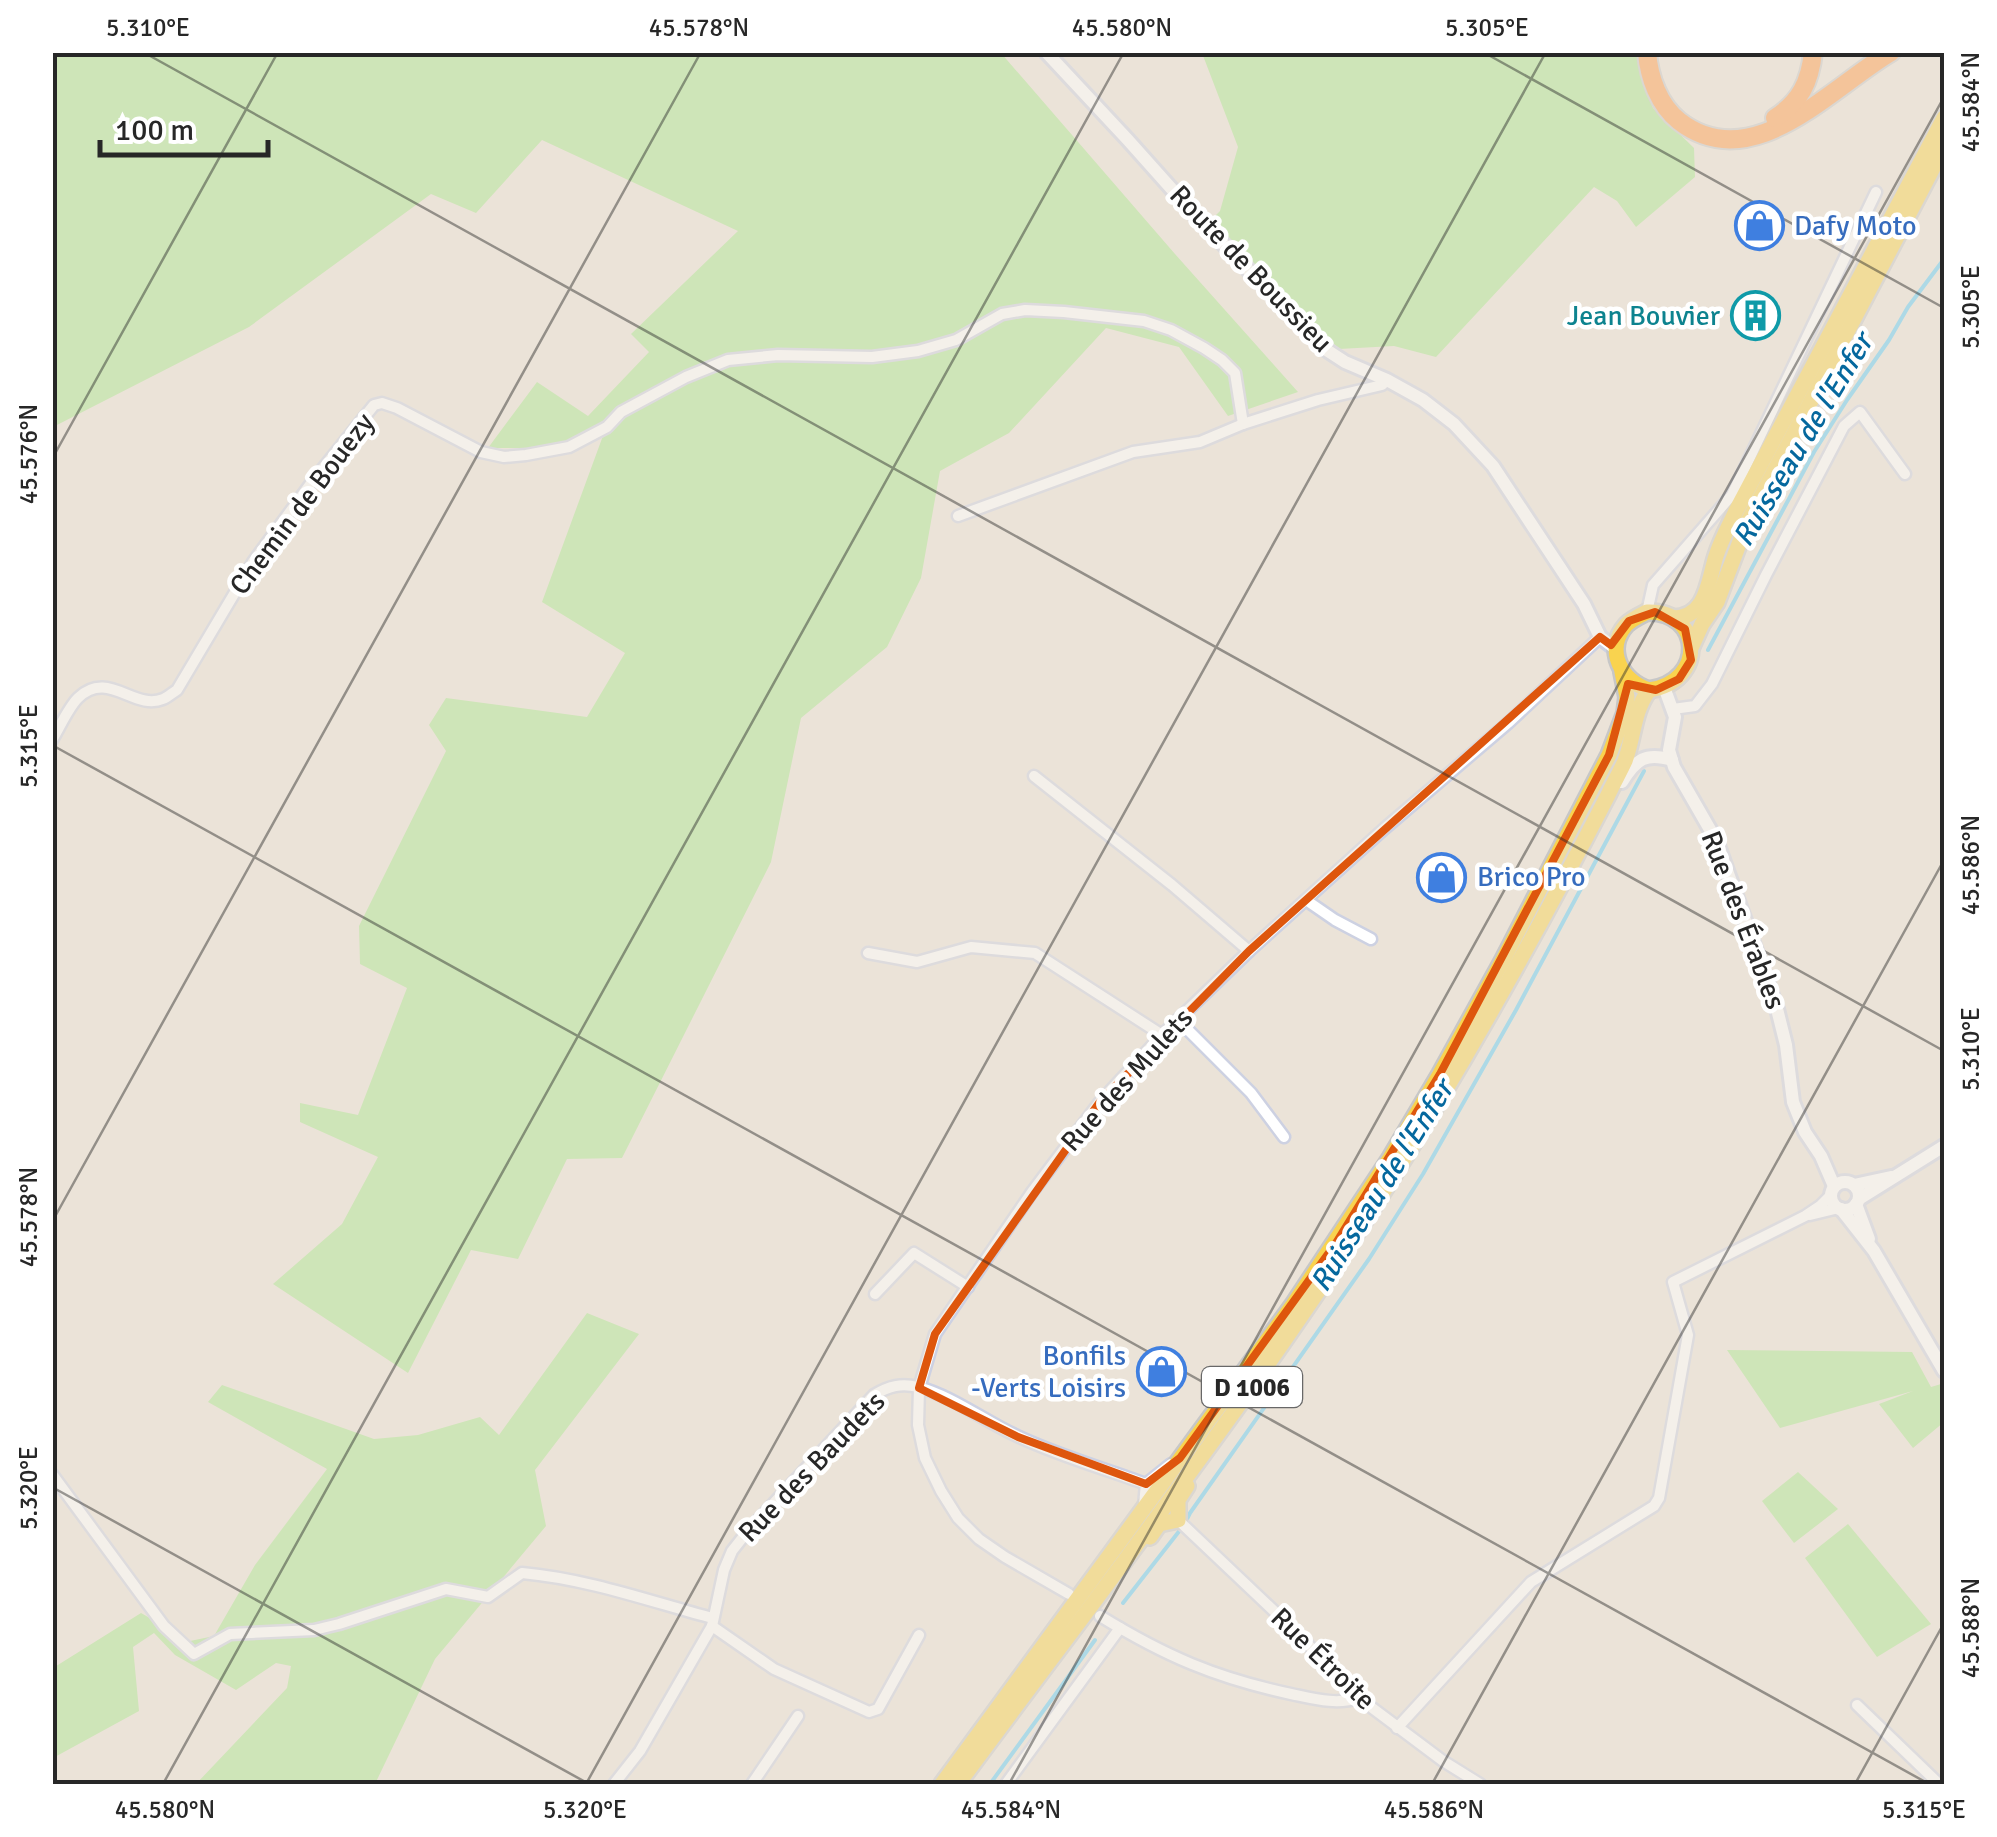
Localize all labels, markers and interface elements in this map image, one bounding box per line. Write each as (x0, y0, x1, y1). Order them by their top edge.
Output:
text: 5.310°E (106, 12, 190, 43)
text: 45.578°N (649, 12, 749, 43)
text: 45.580°N (1072, 12, 1172, 43)
text: 5.305°E (1445, 12, 1529, 43)
text: 45.584°N (1955, 52, 1986, 152)
scale bar (100, 95, 268, 157)
text: 100 m (115, 112, 194, 149)
street label: Route de Boussieu (1163, 178, 1339, 360)
shop icon: Dafy Moto (1733, 200, 1785, 252)
place label: Dafy Moto (1794, 209, 1917, 243)
text: 5.305°E (1955, 265, 1986, 349)
building icon: Jean Bouvier (1729, 290, 1781, 342)
place label: Jean Bouvier (1567, 299, 1721, 333)
water label: Ruisseau de l'Enfer (1725, 323, 1883, 553)
text: 45.576°N (13, 404, 44, 504)
street label: Chemin de Bouezy (223, 406, 381, 602)
text: 5.315°E (13, 704, 44, 788)
text: 45.586°N (1955, 815, 1986, 915)
street label: Rue des Érables (1693, 826, 1793, 1014)
shop icon: Brico Pro (1416, 851, 1468, 903)
place label: Brico Pro (1477, 860, 1585, 894)
street label: Rue des Mulets (1054, 1001, 1200, 1159)
text: 5.310°E (1955, 1007, 1986, 1091)
water label: Ruisseau de l'Enfer (1302, 1070, 1464, 1298)
text: 45.578°N (13, 1167, 44, 1267)
place label: Bonfils -Verts Loisirs (971, 1339, 1126, 1405)
shop icon: Bonfils -Verts Loisirs (1135, 1346, 1187, 1398)
road number: D 1006 (1202, 1367, 1302, 1407)
street label: Rue des Baudets (732, 1385, 892, 1549)
text: 5.320°E (13, 1446, 44, 1530)
text: 45.588°N (1955, 1578, 1986, 1678)
street label: Rue Étroite (1264, 1601, 1382, 1717)
text: 45.580°N (115, 1794, 215, 1825)
text: 5.320°E (543, 1794, 627, 1825)
text: 45.584°N (961, 1794, 1061, 1825)
text: 45.586°N (1384, 1794, 1484, 1825)
text: 5.315°E (1882, 1794, 1966, 1825)

